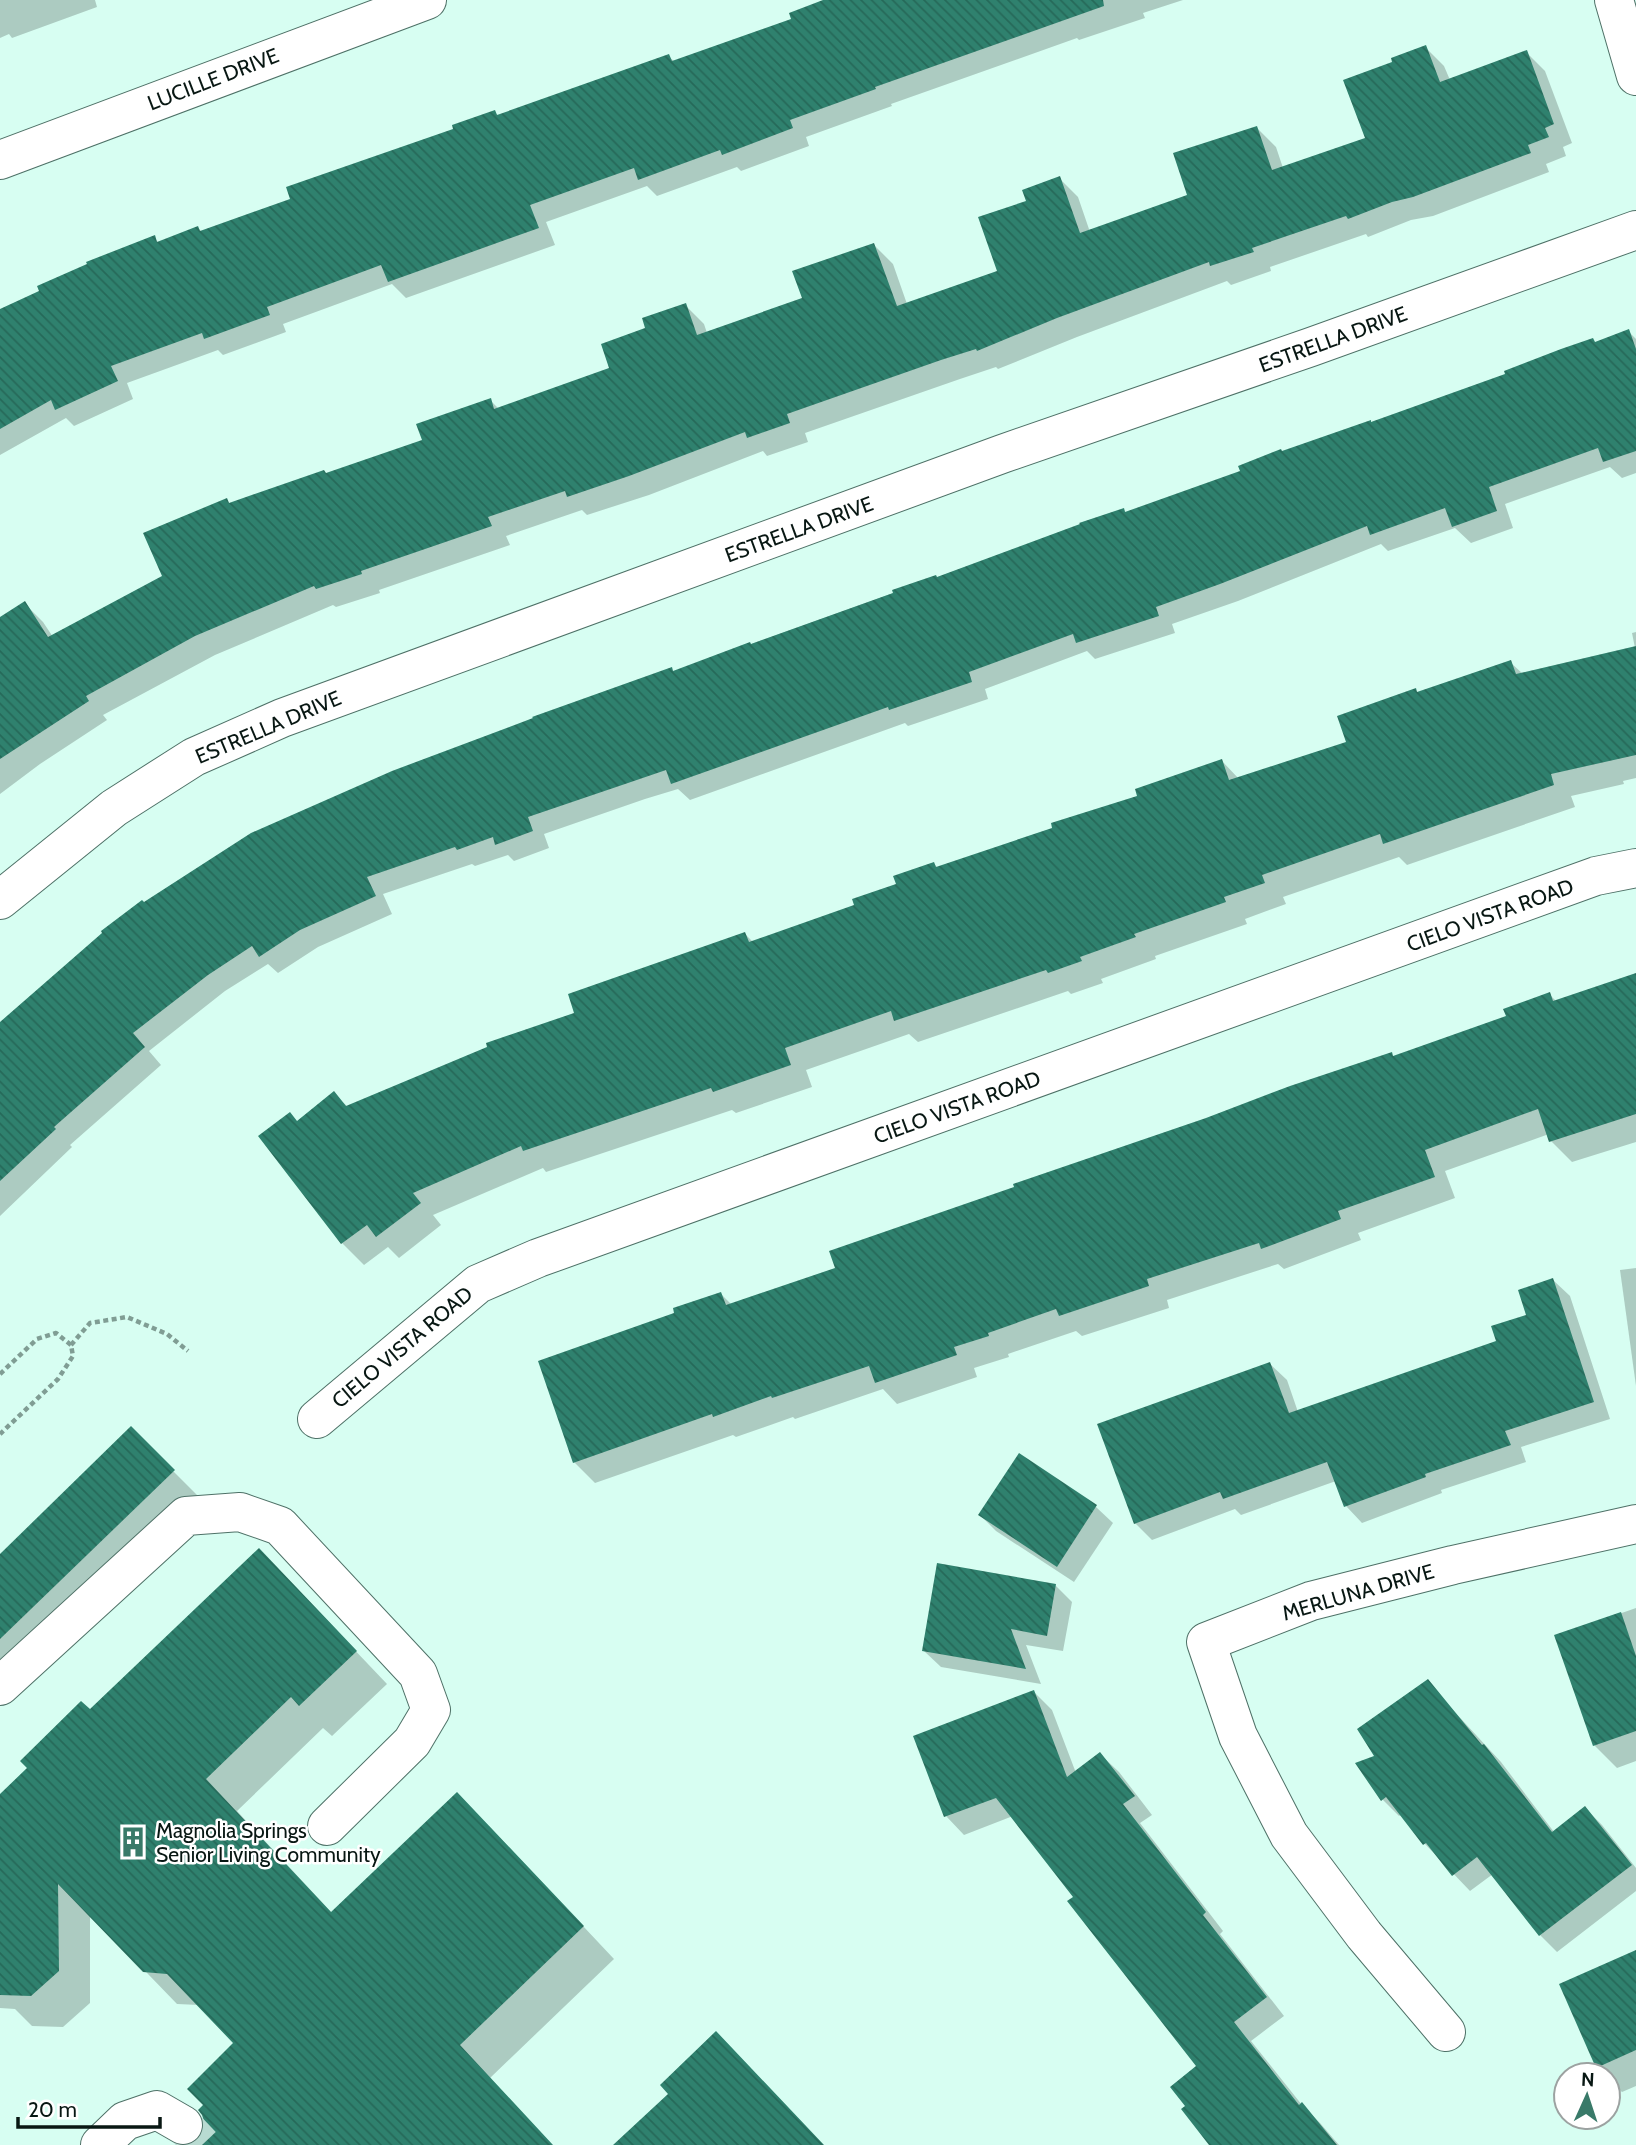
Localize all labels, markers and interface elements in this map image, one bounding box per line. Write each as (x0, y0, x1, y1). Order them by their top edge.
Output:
street label: LUCILLE DRIVE (144, 42, 282, 116)
street label: ESTRELLA DRIVE (1256, 301, 1410, 377)
street label: ESTRELLA DRIVE (722, 491, 876, 567)
street label: ESTRELLA DRIVE (191, 685, 345, 769)
street label: CIELO VISTA ROAD (1403, 873, 1577, 957)
street label: CIELO VISTA ROAD (870, 1065, 1044, 1149)
street label: CIELO VISTA ROAD (327, 1281, 477, 1413)
street label: MERLUNA DRIVE (1279, 1558, 1437, 1626)
place label: Magnolia Springs Senior Living Community (156, 1818, 381, 1867)
building icon: Magnolia Springs Senior Living Community (116, 1825, 150, 1859)
north arrow (1552, 2061, 1622, 2131)
text: N (1581, 2068, 1595, 2091)
scale bar (18, 2086, 159, 2130)
text: 20 m (28, 2097, 77, 2122)

